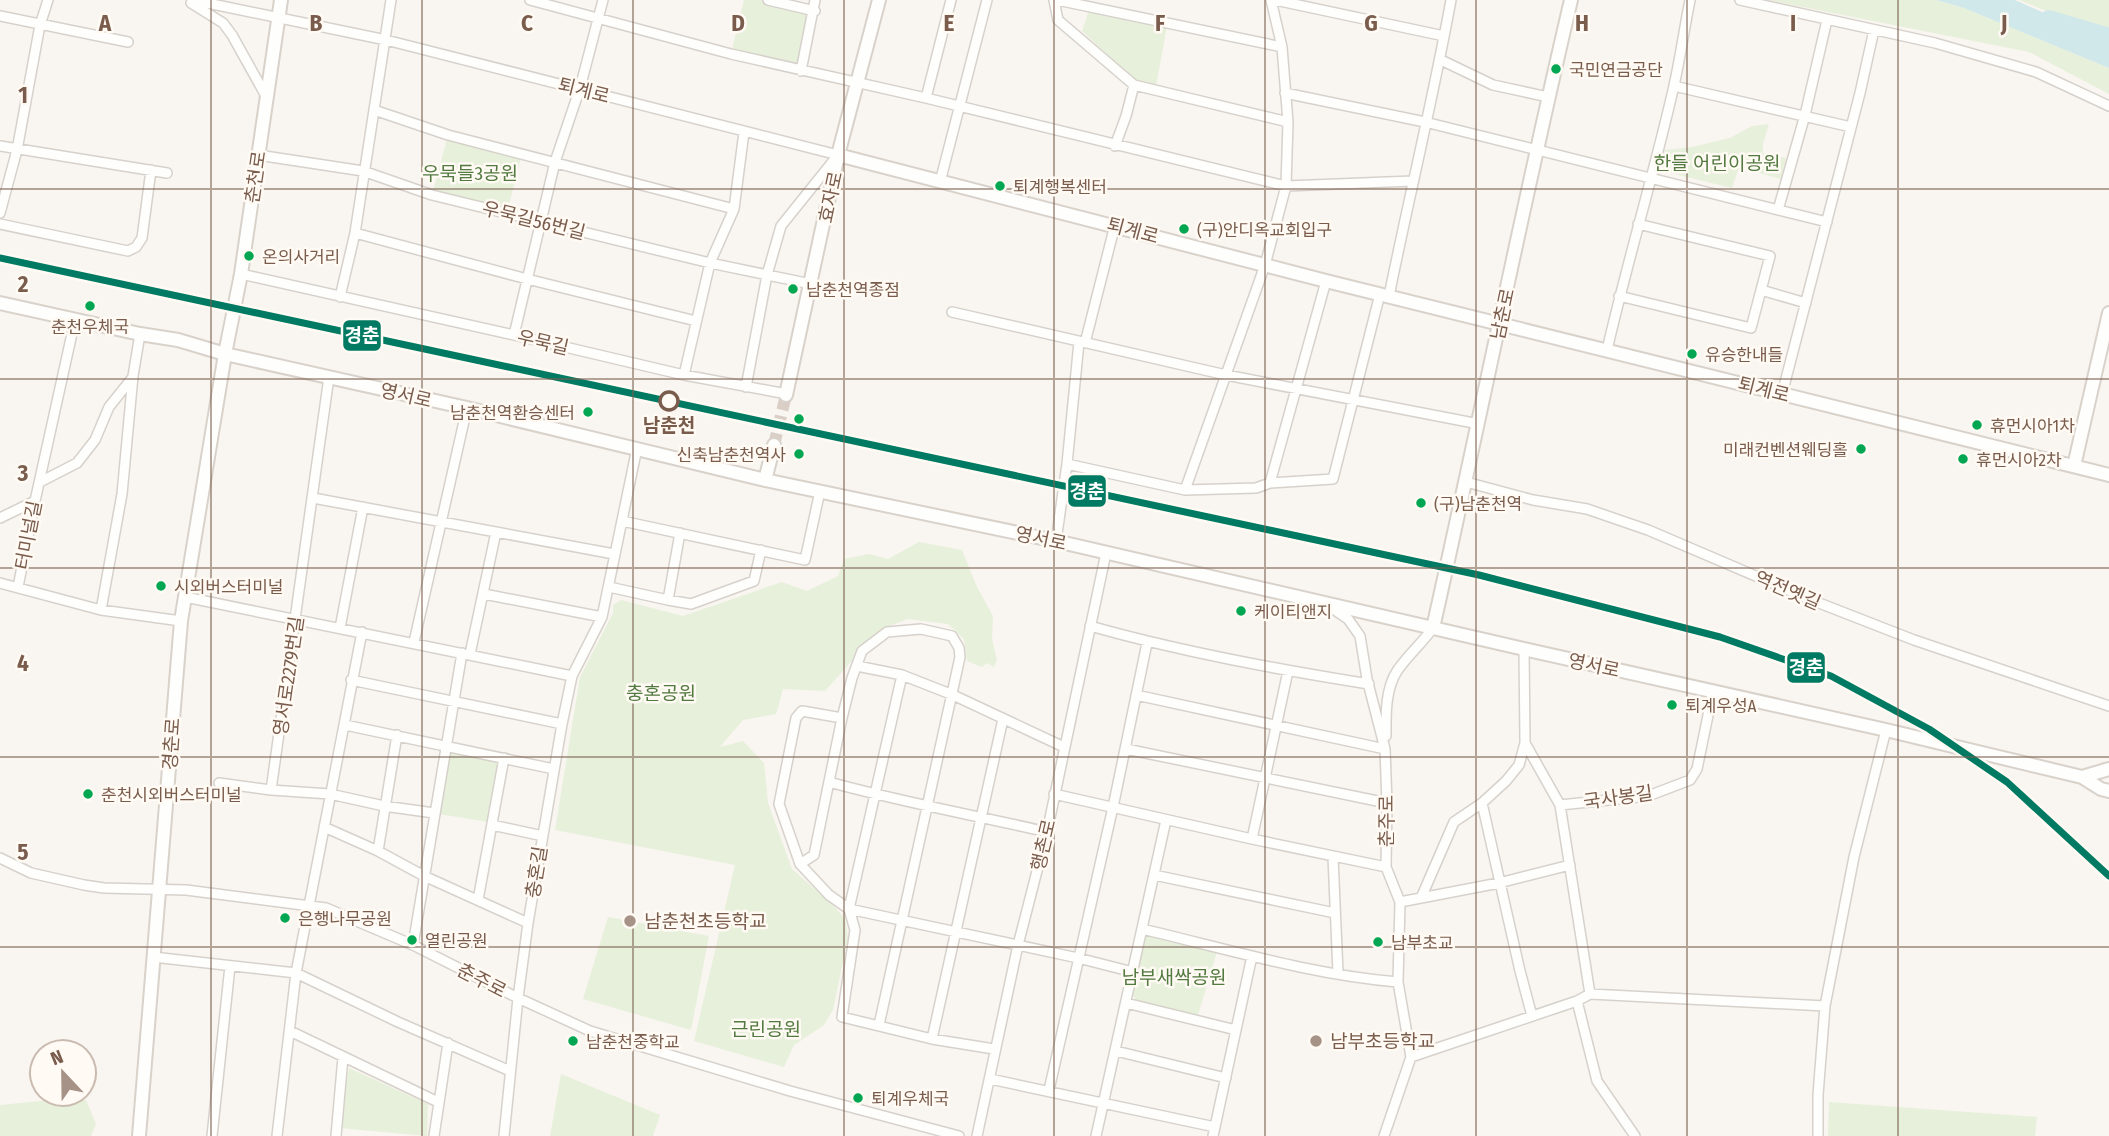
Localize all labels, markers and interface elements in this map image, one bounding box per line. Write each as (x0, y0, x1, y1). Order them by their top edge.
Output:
text: A (98, 9, 112, 37)
text: B (310, 9, 323, 37)
text: C (521, 9, 533, 37)
text: D (731, 9, 745, 37)
text: E (944, 9, 955, 37)
text: F (1155, 9, 1165, 37)
text: G (1364, 9, 1378, 37)
text: H (1575, 9, 1589, 37)
text: I (1790, 9, 1796, 37)
text: J (2000, 9, 2007, 37)
place label: 국민연금공단 (1569, 60, 1663, 81)
marker: 국민연금공단 (1549, 62, 1563, 76)
street label: 퇴계로 (556, 73, 612, 108)
text: 1 (18, 81, 28, 109)
street label: 춘천로 (240, 149, 271, 205)
park label: 한들 어린이공원 (1654, 152, 1780, 175)
park label: 우묵들3공원 (422, 162, 518, 185)
street label: 효자로 (814, 169, 847, 225)
place label: 퇴계행복센터 (1013, 177, 1107, 198)
marker: 퇴계행복센터 (993, 179, 1007, 193)
street label: 우묵길56번길 (480, 197, 588, 244)
street label: 퇴계로 (1105, 213, 1161, 248)
place label: (구)안디옥교회입구 (1197, 220, 1332, 241)
marker: (구)안디옥교회입구 (1177, 222, 1191, 236)
place label: 온의사거리 (262, 247, 340, 268)
marker: 온의사거리 (242, 249, 256, 263)
text: 2 (17, 270, 29, 298)
place label: 남춘천역종점 (806, 280, 900, 301)
marker: 남춘천역종점 (786, 282, 800, 296)
street label: 남춘로 (1486, 286, 1519, 342)
marker: 춘천우체국 (83, 299, 97, 313)
place label: 춘천우체국 (51, 317, 129, 338)
line badge: 경춘 (342, 319, 382, 352)
text: 경춘 (345, 324, 379, 347)
street label: 우묵길 (515, 325, 571, 360)
place label: 유승한내들 (1705, 345, 1783, 366)
marker: 유승한내들 (1685, 347, 1699, 361)
street label: 퇴계로 (1736, 372, 1792, 407)
street label: 영서로 (378, 378, 434, 413)
marker: 남춘천 (659, 391, 679, 411)
place label: 남춘천역환승센터 (450, 403, 575, 424)
marker: 남춘천역환승센터 (581, 405, 595, 419)
unlabelled marker (792, 412, 806, 426)
place label: 남춘천 (643, 414, 695, 437)
place label: 휴먼시아1차 (1990, 416, 2075, 437)
marker: 휴먼시아1차 (1970, 418, 1984, 432)
place label: 미래컨벤션웨딩홀 (1723, 440, 1848, 461)
marker: 미래컨벤션웨딩홀 (1854, 442, 1868, 456)
place label: 신축남춘천역사 (677, 445, 786, 466)
marker: 신축남춘천역사 (792, 447, 806, 461)
place label: 휴먼시아2차 (1976, 450, 2062, 471)
marker: 휴먼시아2차 (1956, 452, 1970, 466)
text: 3 (17, 459, 29, 487)
line badge: 경춘 (1067, 474, 1107, 508)
text: 경춘 (1070, 480, 1104, 503)
place label: (구)남춘천역 (1434, 494, 1522, 515)
marker: (구)남춘천역 (1414, 496, 1428, 510)
street label: 터미널길 (11, 499, 46, 572)
street label: 영서로 (1013, 522, 1069, 555)
street label: 역전옛길 (1751, 566, 1824, 615)
place label: 시외버스터미널 (174, 577, 283, 598)
marker: 시외버스터미널 (154, 579, 168, 593)
place label: 케이티앤지 (1254, 602, 1332, 623)
marker: 케이티앤지 (1234, 604, 1248, 618)
street label: 영서로2279번길 (269, 615, 308, 737)
text: 4 (17, 649, 29, 677)
street label: 영서로 (1566, 649, 1622, 682)
line badge: 경춘 (1786, 651, 1826, 684)
text: 경춘 (1789, 656, 1823, 679)
park label: 충혼공원 (626, 682, 696, 705)
place label: 퇴계우성A (1685, 696, 1757, 717)
marker: 퇴계우성A (1665, 698, 1679, 712)
street label: 경춘로 (158, 717, 185, 771)
street label: 국사봉길 (1582, 781, 1654, 814)
place label: 춘천시외버스터미널 (101, 785, 242, 806)
marker: 춘천시외버스터미널 (81, 787, 95, 801)
street label: 춘주로 (1375, 795, 1398, 847)
street label: 행촌로 (1026, 817, 1061, 873)
text: 5 (17, 838, 29, 866)
street label: 충혼길 (521, 844, 552, 900)
place label: 은행나무공원 (298, 909, 392, 930)
place label: 남춘천초등학교 (644, 910, 766, 933)
marker: 은행나무공원 (278, 911, 292, 925)
marker: 남춘천초등학교 (622, 913, 638, 929)
place label: 열린공원 (425, 931, 488, 952)
marker: 열린공원 (405, 933, 419, 947)
place label: 남부초교 (1391, 933, 1454, 954)
marker: 남부초교 (1371, 935, 1385, 949)
street label: 춘주로 (453, 958, 510, 1003)
park label: 남부새싹공원 (1122, 966, 1226, 989)
park label: 근린공원 (731, 1018, 801, 1041)
place label: 남부초등학교 (1330, 1030, 1435, 1053)
place label: 남춘천중학교 (586, 1032, 680, 1053)
marker: 남부초등학교 (1308, 1033, 1324, 1049)
marker: 남춘천중학교 (566, 1034, 580, 1048)
north arrow (28, 1038, 98, 1108)
text: N (47, 1045, 66, 1070)
place label: 퇴계우체국 (871, 1089, 949, 1110)
marker: 퇴계우체국 (851, 1091, 865, 1105)

